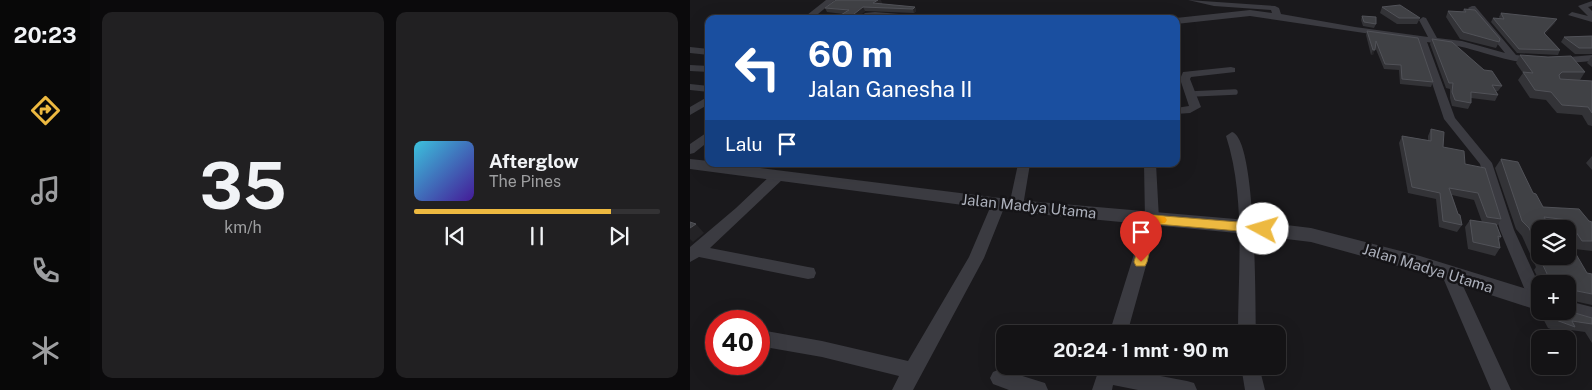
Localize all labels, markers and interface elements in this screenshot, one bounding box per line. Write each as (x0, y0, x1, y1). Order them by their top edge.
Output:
text: 20:23 (13, 22, 77, 48)
text: 60 m (808, 34, 893, 75)
icon: left (725, 35, 790, 100)
text: Jalan Ganesha II (808, 76, 973, 102)
icon: directions (28, 93, 63, 128)
icon: arrive (773, 130, 801, 158)
text: Lalu (725, 133, 763, 155)
text: 35 (199, 147, 287, 224)
text: Afterglow (489, 150, 579, 172)
text: The Pines (489, 172, 561, 191)
icon: music (28, 173, 63, 208)
street label: Jalan Madya Utama (961, 190, 1097, 222)
position arrow (1236, 202, 1288, 254)
pin (1120, 211, 1162, 262)
text: km/h (224, 218, 262, 237)
icon: arrive (1127, 218, 1155, 246)
map controls (1531, 220, 1576, 375)
button: layers (1531, 220, 1576, 265)
icon: previous (441, 222, 469, 250)
icon: pause (523, 222, 551, 250)
icon: next (605, 222, 633, 250)
street label: Jalan Madya Utama (1361, 240, 1495, 296)
icon: phone (28, 253, 63, 288)
button: + (1531, 275, 1576, 320)
speed limit sign: 40 (705, 310, 770, 375)
button: − (1531, 330, 1576, 375)
icon: climate (28, 333, 63, 368)
text: 20:24 · 1 mnt · 90 m (1053, 339, 1229, 361)

